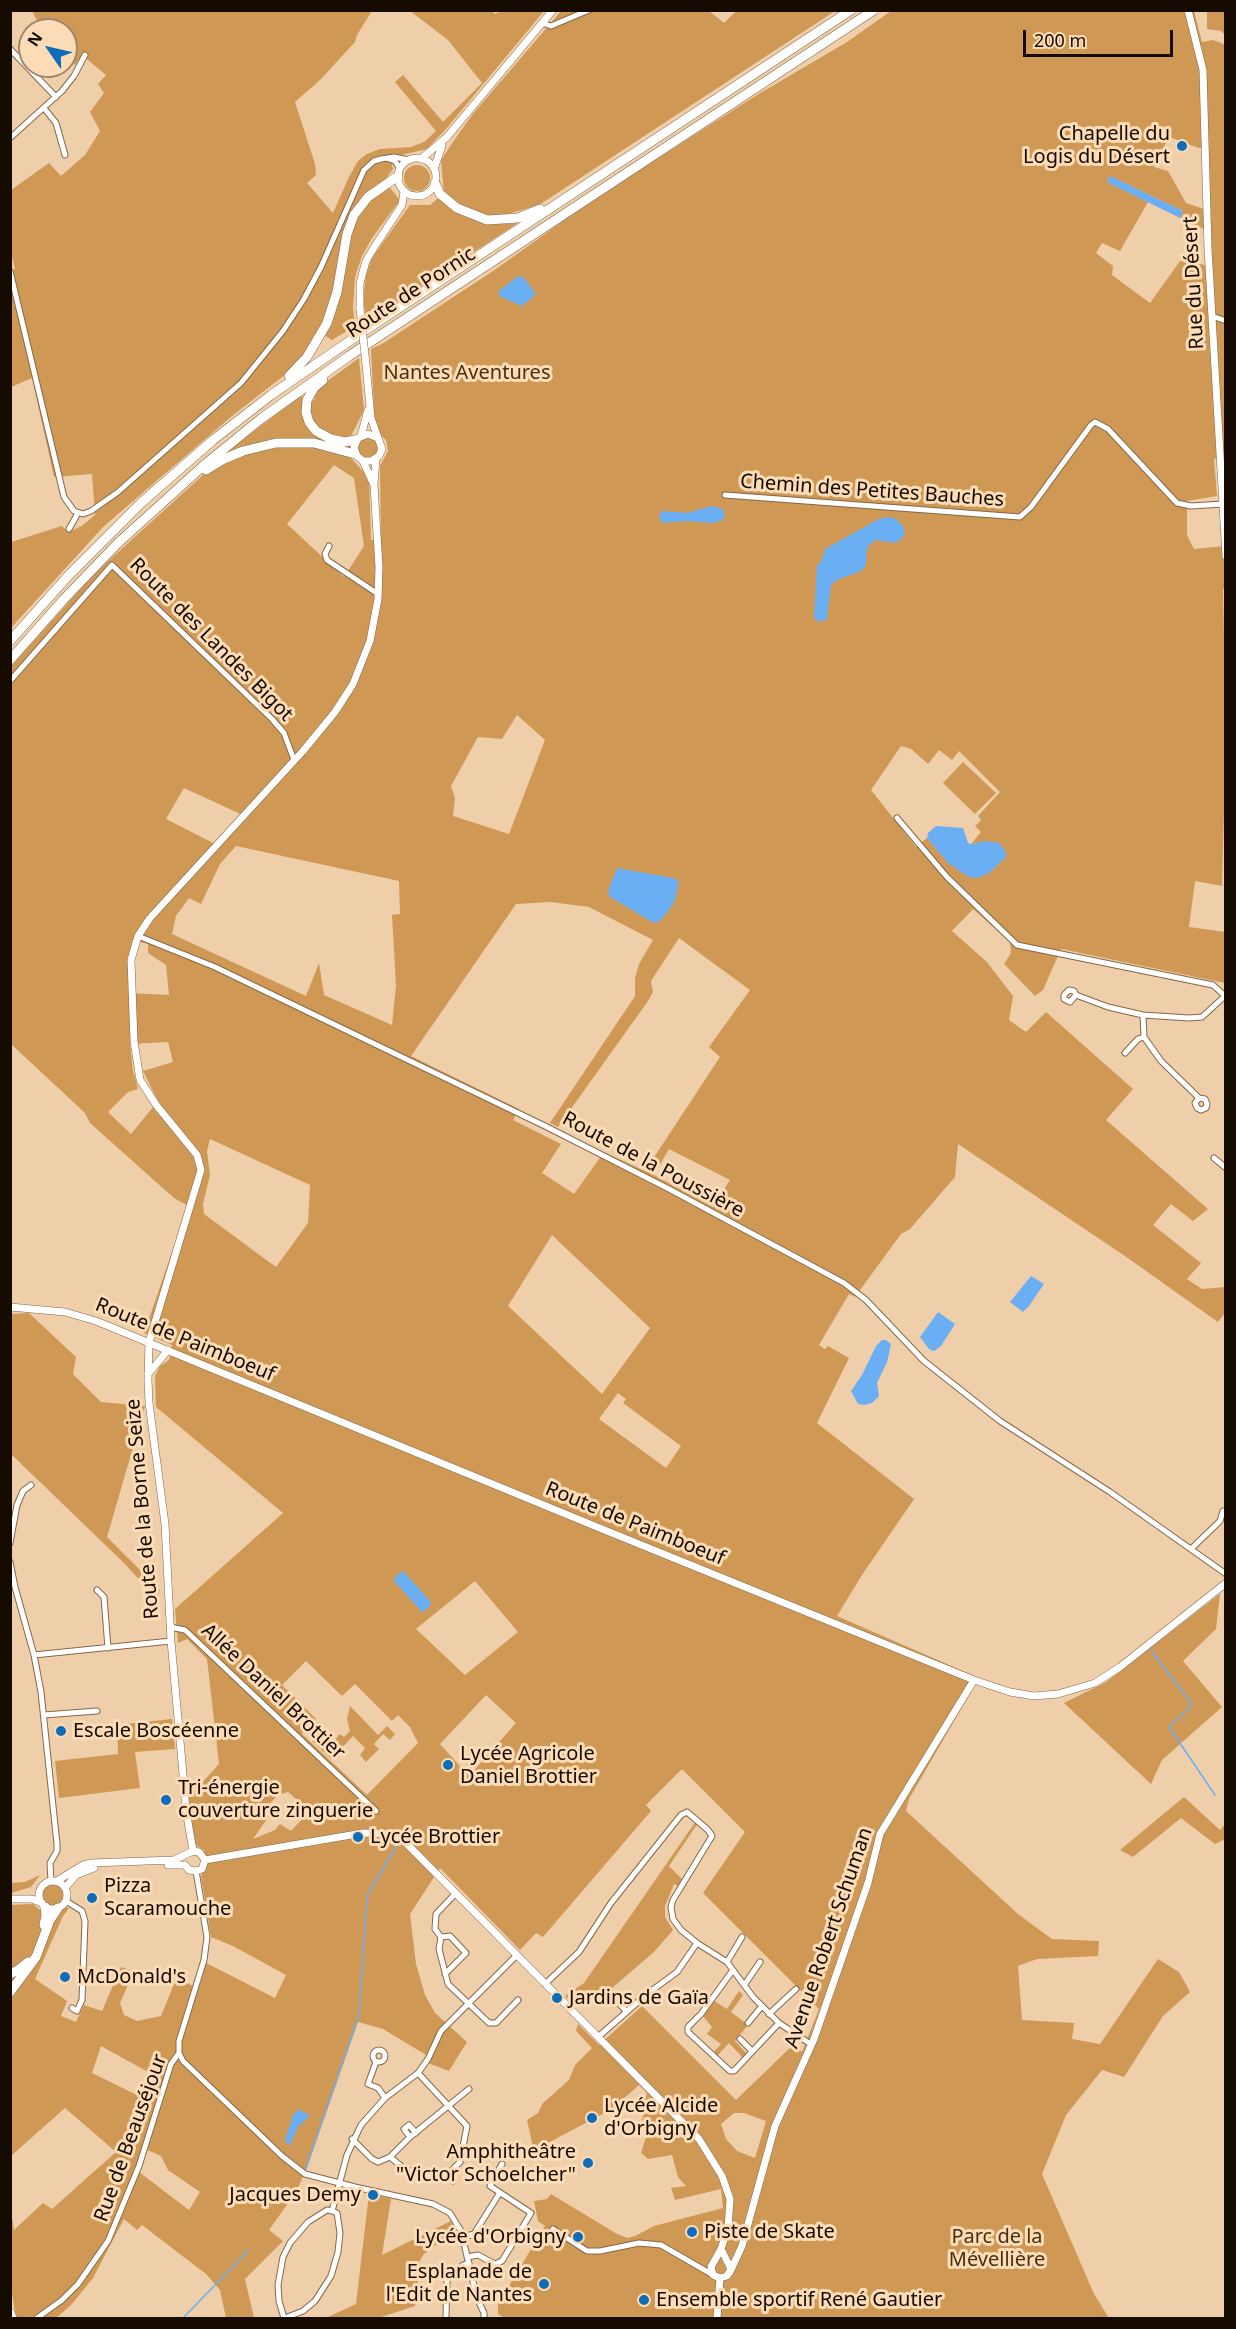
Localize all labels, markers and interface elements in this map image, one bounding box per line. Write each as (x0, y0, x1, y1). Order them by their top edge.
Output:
north arrow (18, 18, 78, 78)
scale bar (1026, 18, 1176, 56)
text: N (22, 28, 47, 51)
text: 200 m (1034, 28, 1086, 52)
place label: Chapelle du Logis du Désert (1023, 122, 1170, 169)
marker: Chapelle du Logis du Désert (1175, 139, 1189, 153)
street label: Rue du Désert (1179, 216, 1209, 350)
street label: Route de Pornic (342, 242, 480, 344)
park label: Nantes Aventures (384, 361, 550, 385)
street label: Chemin des Petites Bauches (739, 470, 1005, 512)
street label: Route des Landes Bigot (124, 553, 298, 727)
street label: Route de la Poussière (558, 1107, 748, 1223)
street label: Route de Paimboeuf (92, 1293, 278, 1387)
street label: Route de la Borne Seize (121, 1398, 165, 1620)
street label: Route de Paimboeuf (542, 1477, 728, 1571)
street label: Allée Daniel Brottier (196, 1619, 350, 1765)
place label: Escale Boscéenne (73, 1719, 239, 1743)
marker: Escale Boscéenne (54, 1724, 68, 1738)
place label: Lycée Agricole Daniel Brottier (460, 1742, 597, 1789)
marker: Lycée Agricole Daniel Brottier (441, 1758, 455, 1772)
place label: Tri-énergie couverture zinguerie (178, 1776, 373, 1823)
marker: Tri-énergie couverture zinguerie (159, 1793, 173, 1807)
place label: Lycée Brottier (370, 1825, 500, 1849)
street label: Avenue Robert Schuman (780, 1825, 878, 2051)
marker: Lycée Brottier (351, 1830, 365, 1844)
place label: Pizza Scaramouche (104, 1874, 231, 1921)
marker: Pizza Scaramouche (85, 1891, 99, 1905)
place label: McDonald's (77, 1965, 186, 1989)
marker: McDonald's (58, 1970, 72, 1984)
place label: Jardins de Gaïa (569, 1986, 709, 2010)
marker: Jardins de Gaïa (550, 1991, 564, 2005)
street label: Rue de Beauséjour (90, 2051, 172, 2225)
place label: Lycée Alcide d'Orbigny (604, 2094, 718, 2141)
marker: Lycée Alcide d'Orbigny (585, 2111, 599, 2125)
place label: Amphitheâtre "Victor Schoelcher" (396, 2140, 576, 2187)
marker: Amphitheâtre "Victor Schoelcher" (581, 2156, 595, 2170)
place label: Jacques Demy (229, 2183, 361, 2207)
marker: Jacques Demy (366, 2188, 380, 2202)
place label: Piste de Skate (704, 2220, 835, 2244)
place label: Lycée d'Orbigny (415, 2225, 566, 2249)
marker: Piste de Skate (685, 2225, 699, 2239)
park label: Parc de la Mévellière (949, 2225, 1045, 2272)
marker: Lycée d'Orbigny (571, 2230, 585, 2244)
place label: Esplanade de l'Edit de Nantes (386, 2260, 532, 2307)
marker: Esplanade de l'Edit de Nantes (537, 2277, 551, 2291)
place label: Ensemble sportif René Gautier (656, 2288, 942, 2312)
marker: Ensemble sportif René Gautier (637, 2293, 651, 2307)

